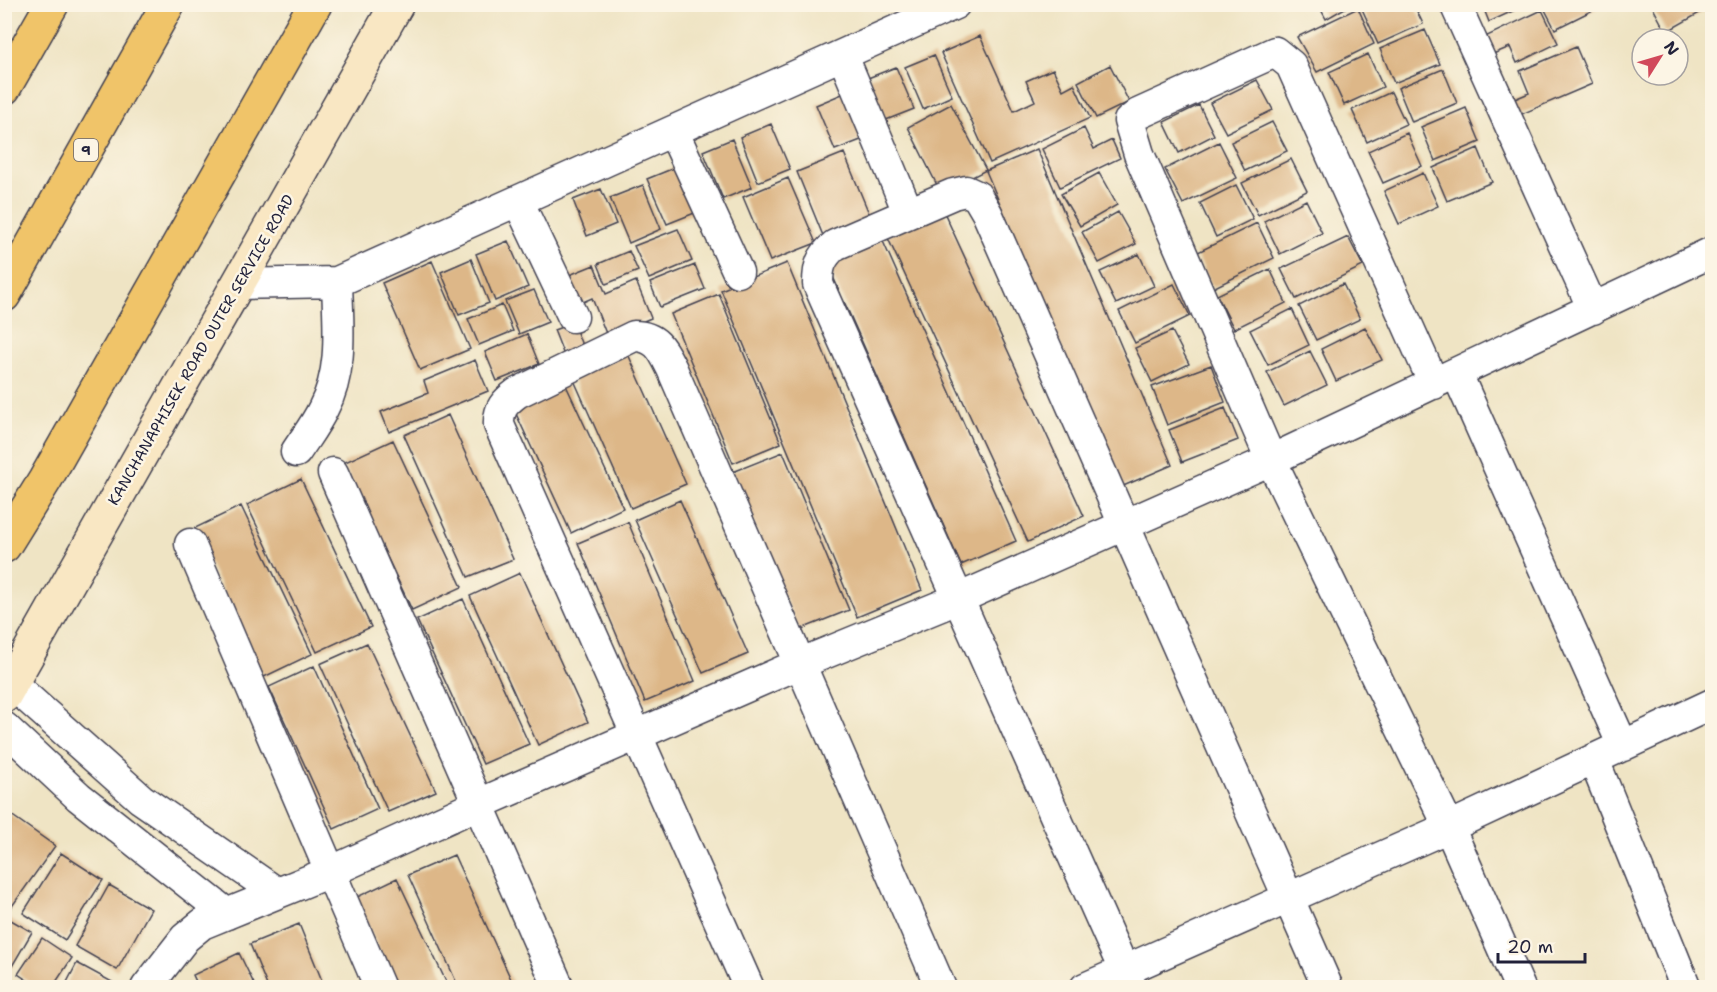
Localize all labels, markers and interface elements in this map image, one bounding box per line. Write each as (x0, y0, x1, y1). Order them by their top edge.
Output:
north arrow (1630, 27, 1690, 87)
text: N (1659, 37, 1684, 60)
road number: 9 (74, 139, 98, 161)
street label: KANCHANAPHISEK ROAD OUTER SERVICE ROAD (103, 191, 299, 509)
scale bar (1498, 926, 1585, 964)
text: 20 m (1507, 935, 1553, 959)

